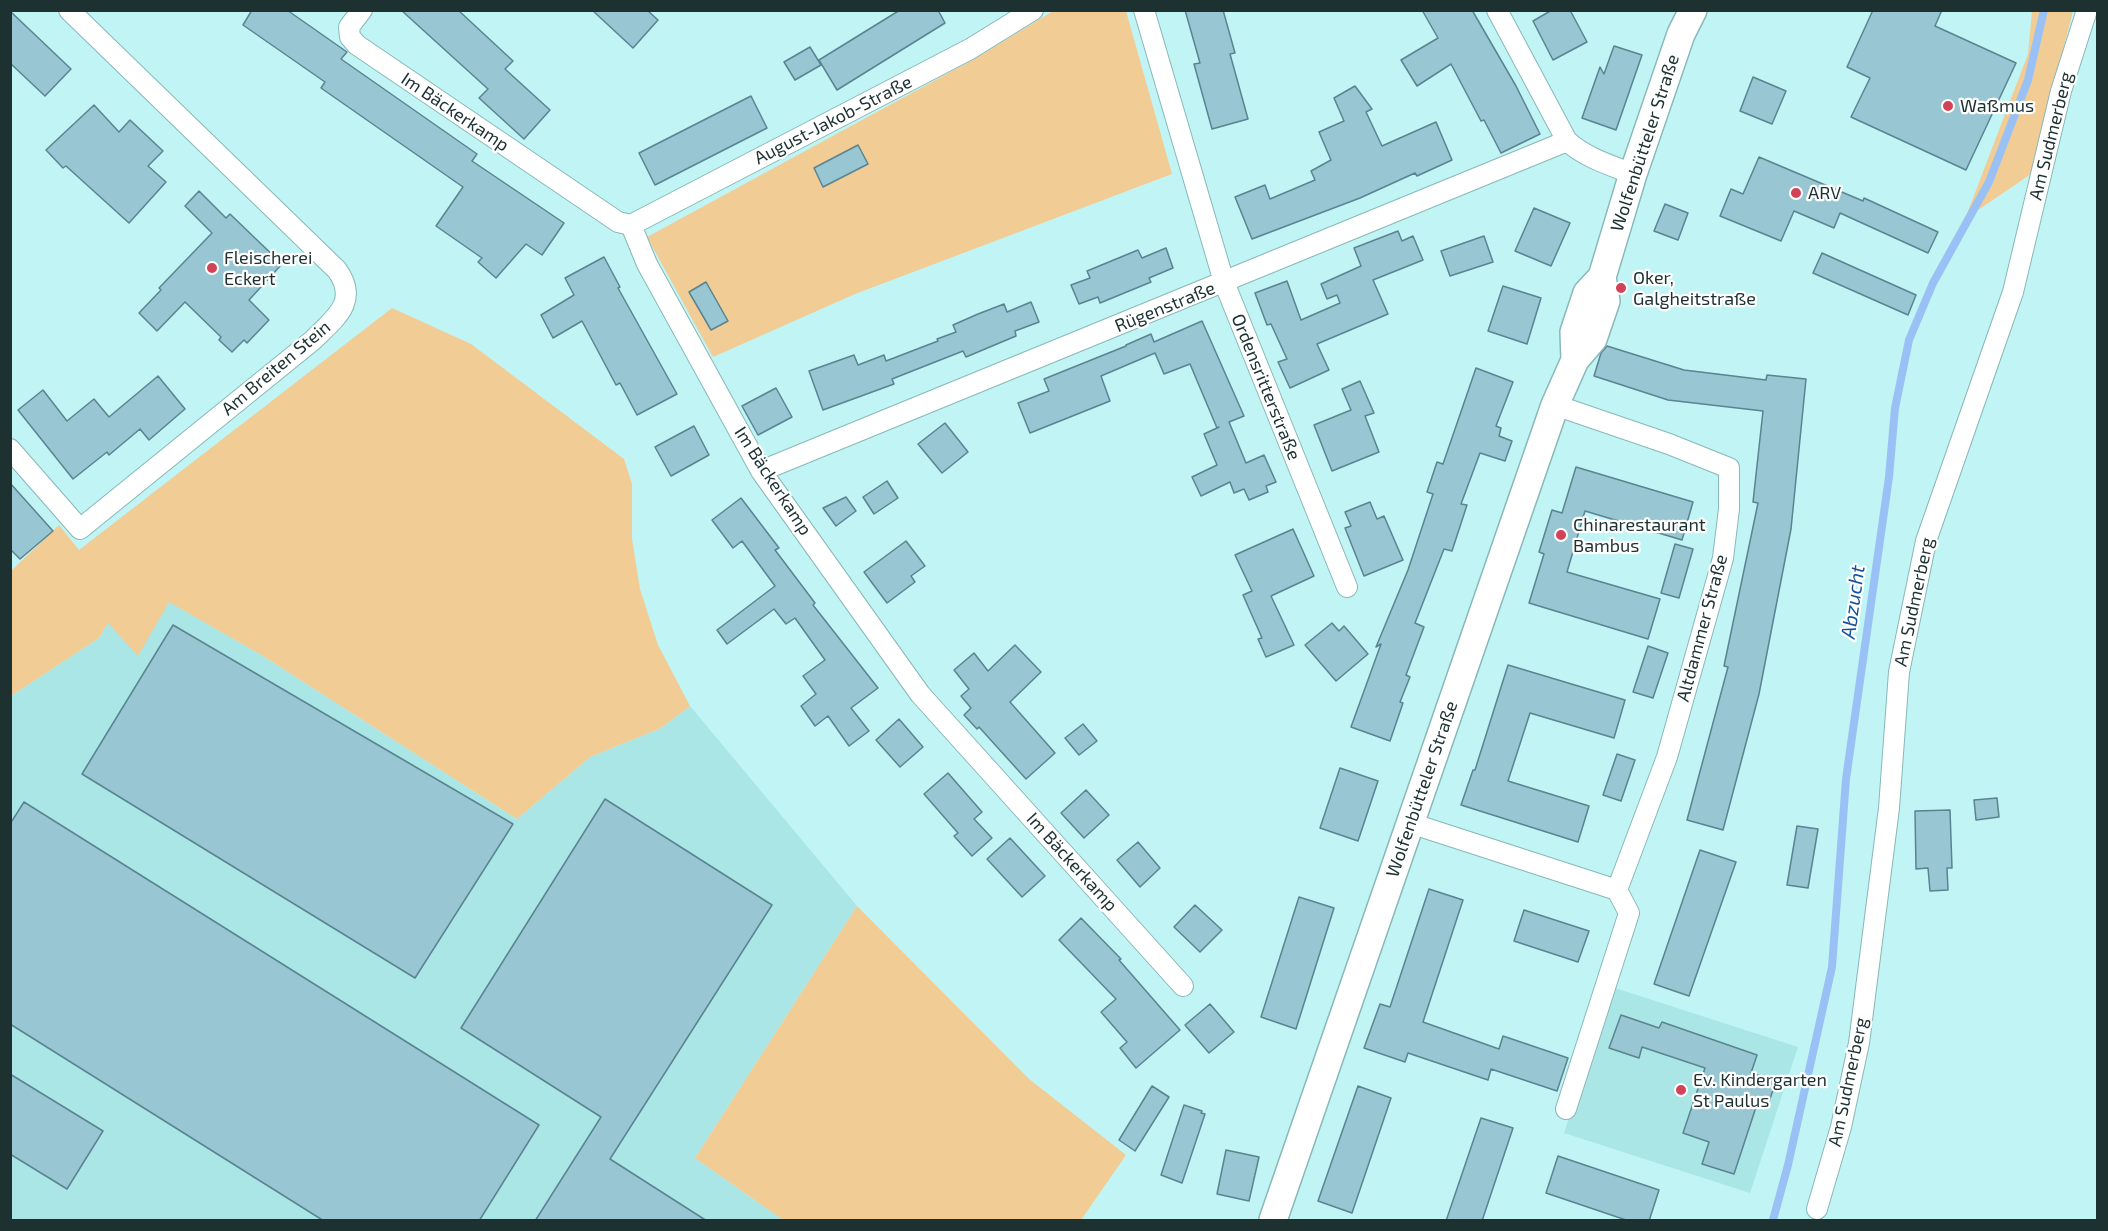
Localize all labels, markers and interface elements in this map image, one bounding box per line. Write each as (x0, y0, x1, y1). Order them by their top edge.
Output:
street label: Wolfenbütteler Straße (1606, 52, 1684, 234)
street label: Im Bäckerkamp (397, 68, 513, 156)
street label: Am Sudmerberg (2025, 70, 2077, 202)
street label: August-Jakob-Straße (751, 71, 915, 169)
place label: Waßmus (1960, 95, 2034, 117)
marker: Waßmus (1941, 99, 1955, 113)
place label: ARV (1808, 182, 1841, 204)
marker: ARV (1789, 186, 1803, 200)
place label: Fleischerei Eckert (224, 247, 312, 290)
marker: Fleischerei Eckert (205, 261, 219, 275)
place label: Oker, Galgheitstraße (1633, 267, 1756, 310)
street label: Rügenstraße (1112, 277, 1218, 337)
marker: Oker, Galgheitstraße (1614, 281, 1628, 295)
street label: Ordensritterstraße (1227, 311, 1305, 463)
street label: Am Breiten Stein (217, 316, 335, 420)
street label: Im Bäckerkamp (730, 423, 816, 539)
place label: Chinarestaurant Bambus (1573, 514, 1706, 556)
marker: Chinarestaurant Bambus (1554, 528, 1568, 542)
street label: Am Sudmerberg (1890, 535, 1938, 669)
street label: Altdammer Straße (1672, 552, 1732, 704)
water label: Abzucht (1836, 564, 1870, 640)
street label: Wolfenbütteler Straße (1382, 698, 1462, 880)
street label: Im Bäckerkamp (1022, 808, 1122, 916)
street label: Am Sudmerberg (1824, 1015, 1872, 1149)
place label: Ev. Kindergarten St Paulus (1693, 1069, 1827, 1112)
marker: Ev. Kindergarten St Paulus (1674, 1083, 1688, 1097)

